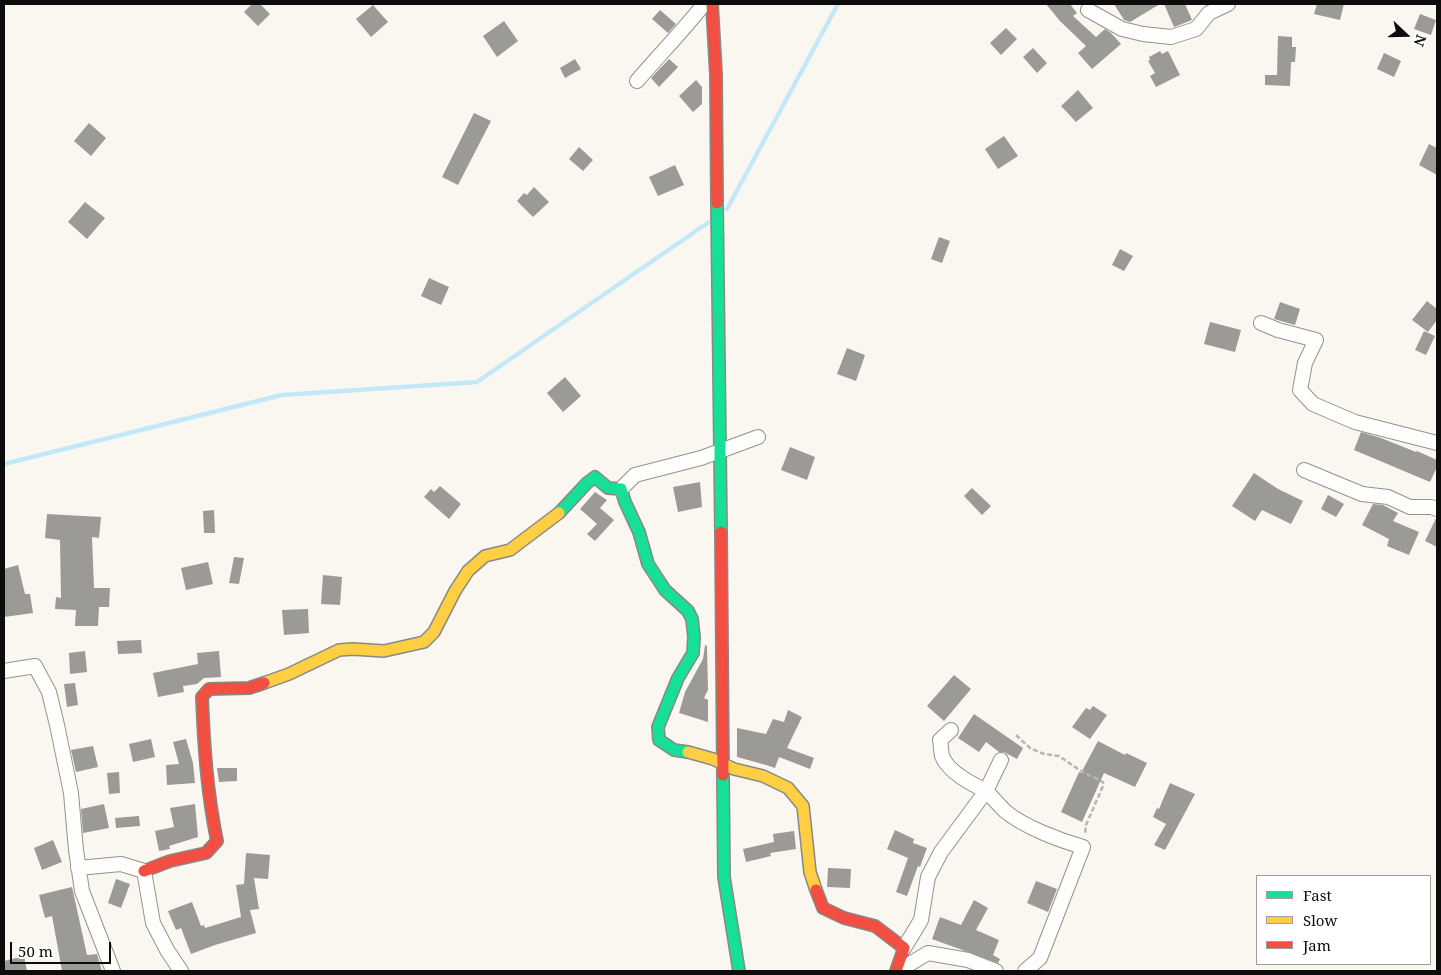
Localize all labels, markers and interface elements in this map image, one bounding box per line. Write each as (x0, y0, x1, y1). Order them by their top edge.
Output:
north arrow (1381, 10, 1431, 60)
text: N (1410, 32, 1431, 49)
legend (1256, 875, 1431, 965)
text: Fast (1303, 885, 1332, 905)
text: Slow (1303, 910, 1337, 930)
scale bar (12, 932, 114, 964)
text: Jam (1303, 935, 1331, 955)
text: 50 m (18, 941, 53, 961)

